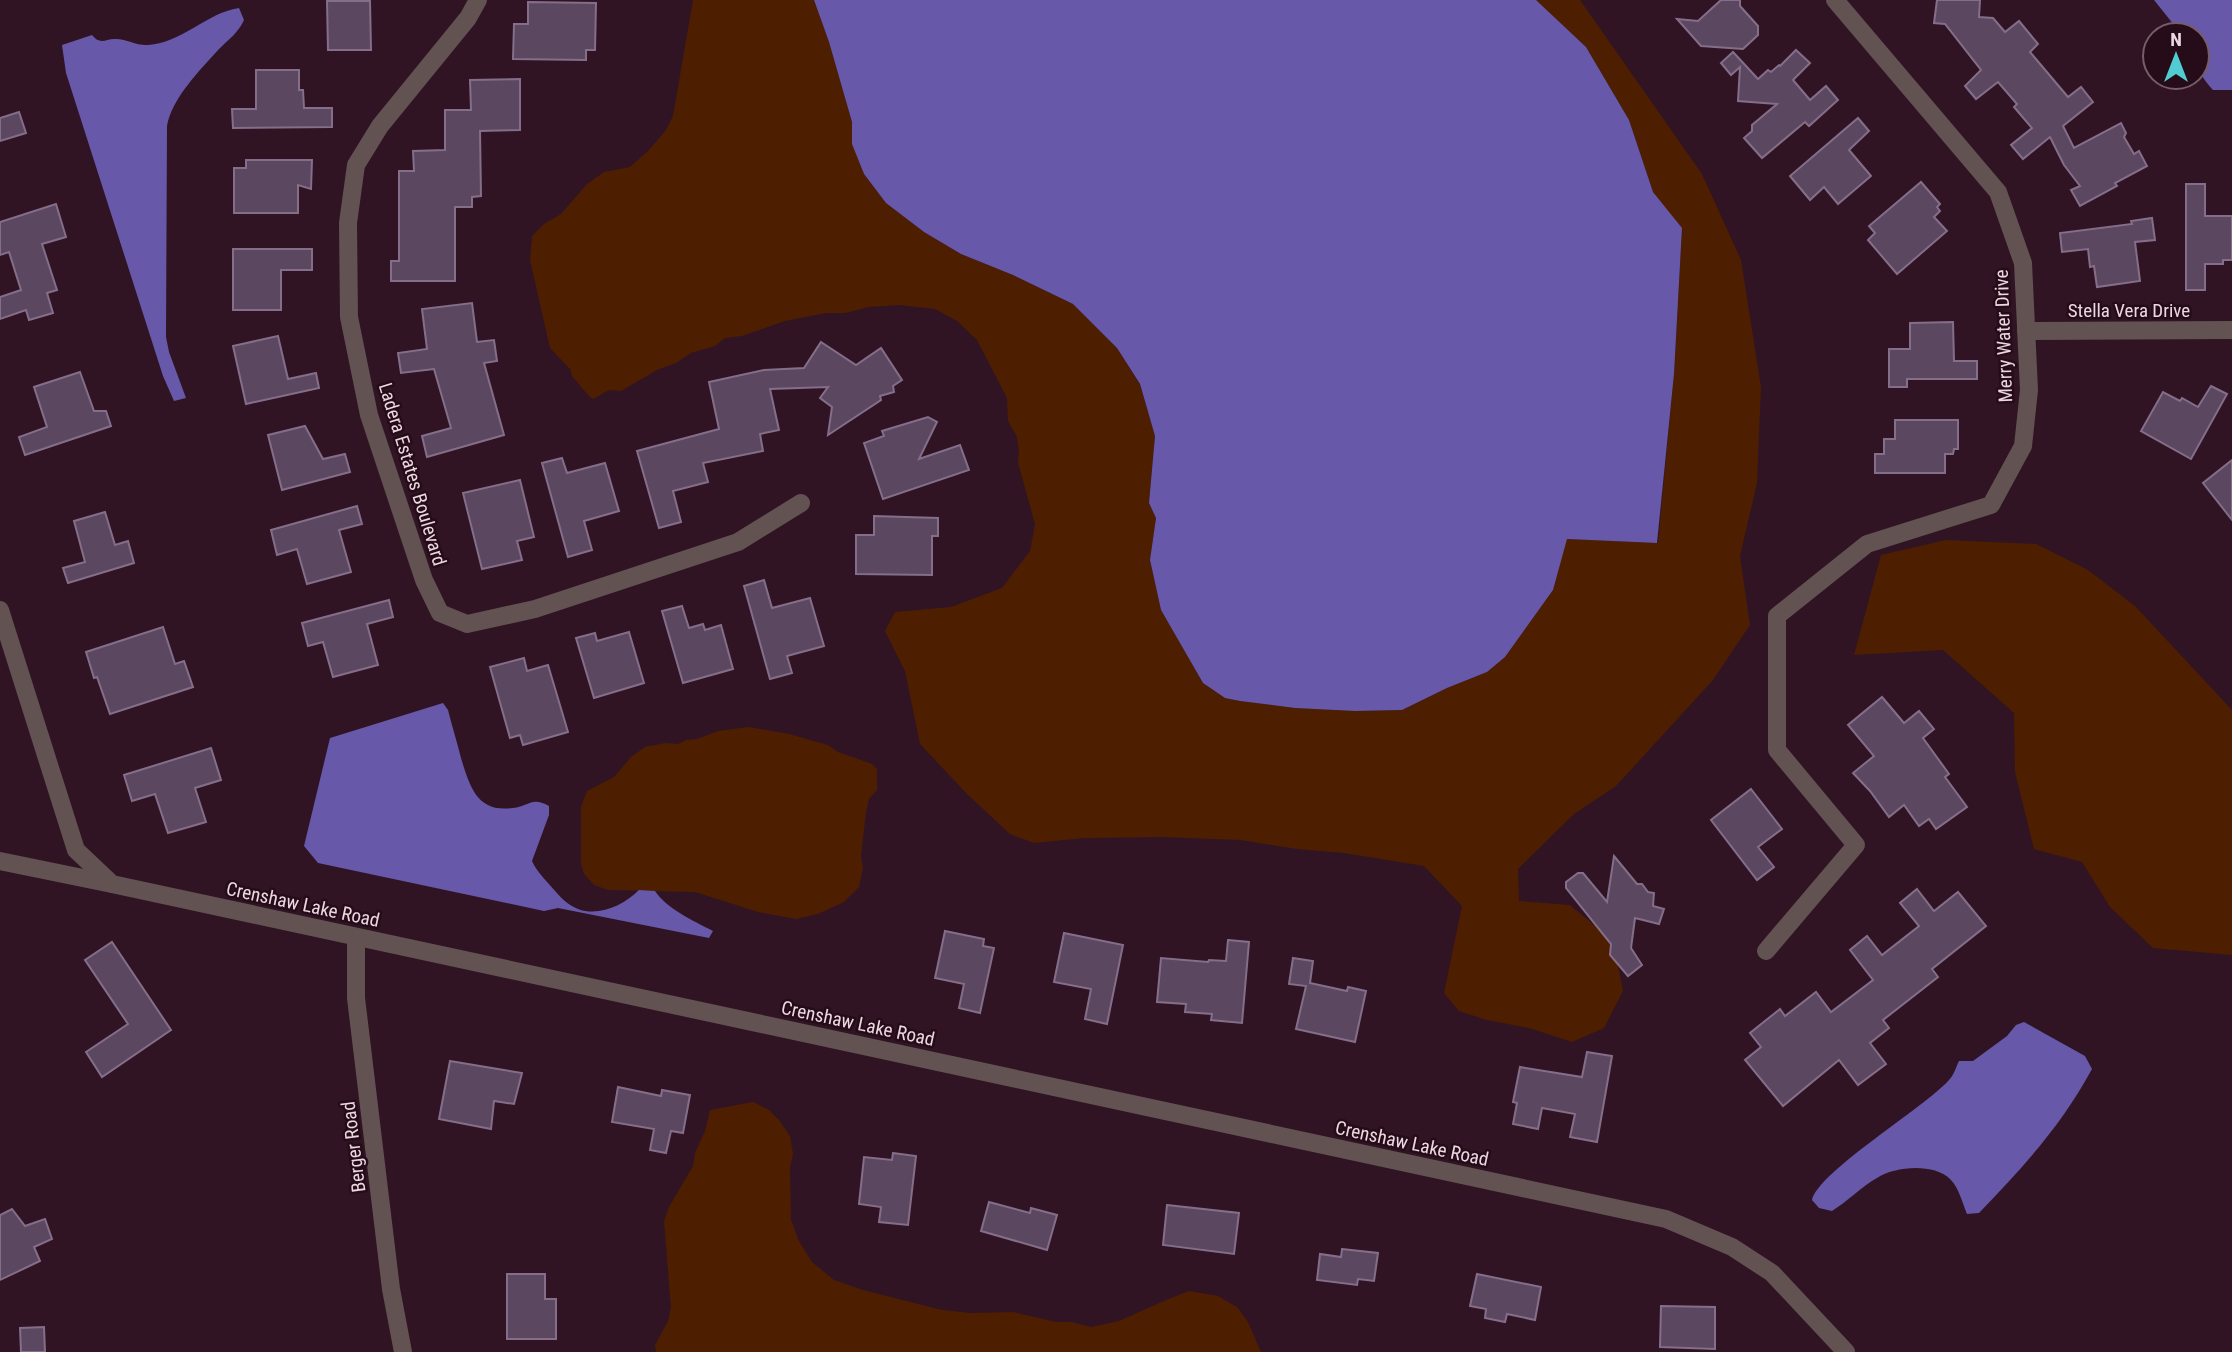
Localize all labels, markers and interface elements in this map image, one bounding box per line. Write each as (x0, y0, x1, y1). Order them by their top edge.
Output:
north arrow (2141, 21, 2211, 91)
text: N (2170, 28, 2182, 51)
street label: Merry Water Drive (1990, 269, 2017, 403)
street label: Stella Vera Drive (2068, 299, 2190, 322)
street label: Ladera Estates Boulevard (374, 380, 451, 568)
street label: Crenshaw Lake Road (224, 877, 382, 932)
street label: Crenshaw Lake Road (779, 996, 937, 1051)
street label: Berger Road (337, 1100, 370, 1194)
street label: Crenshaw Lake Road (1333, 1116, 1491, 1171)

